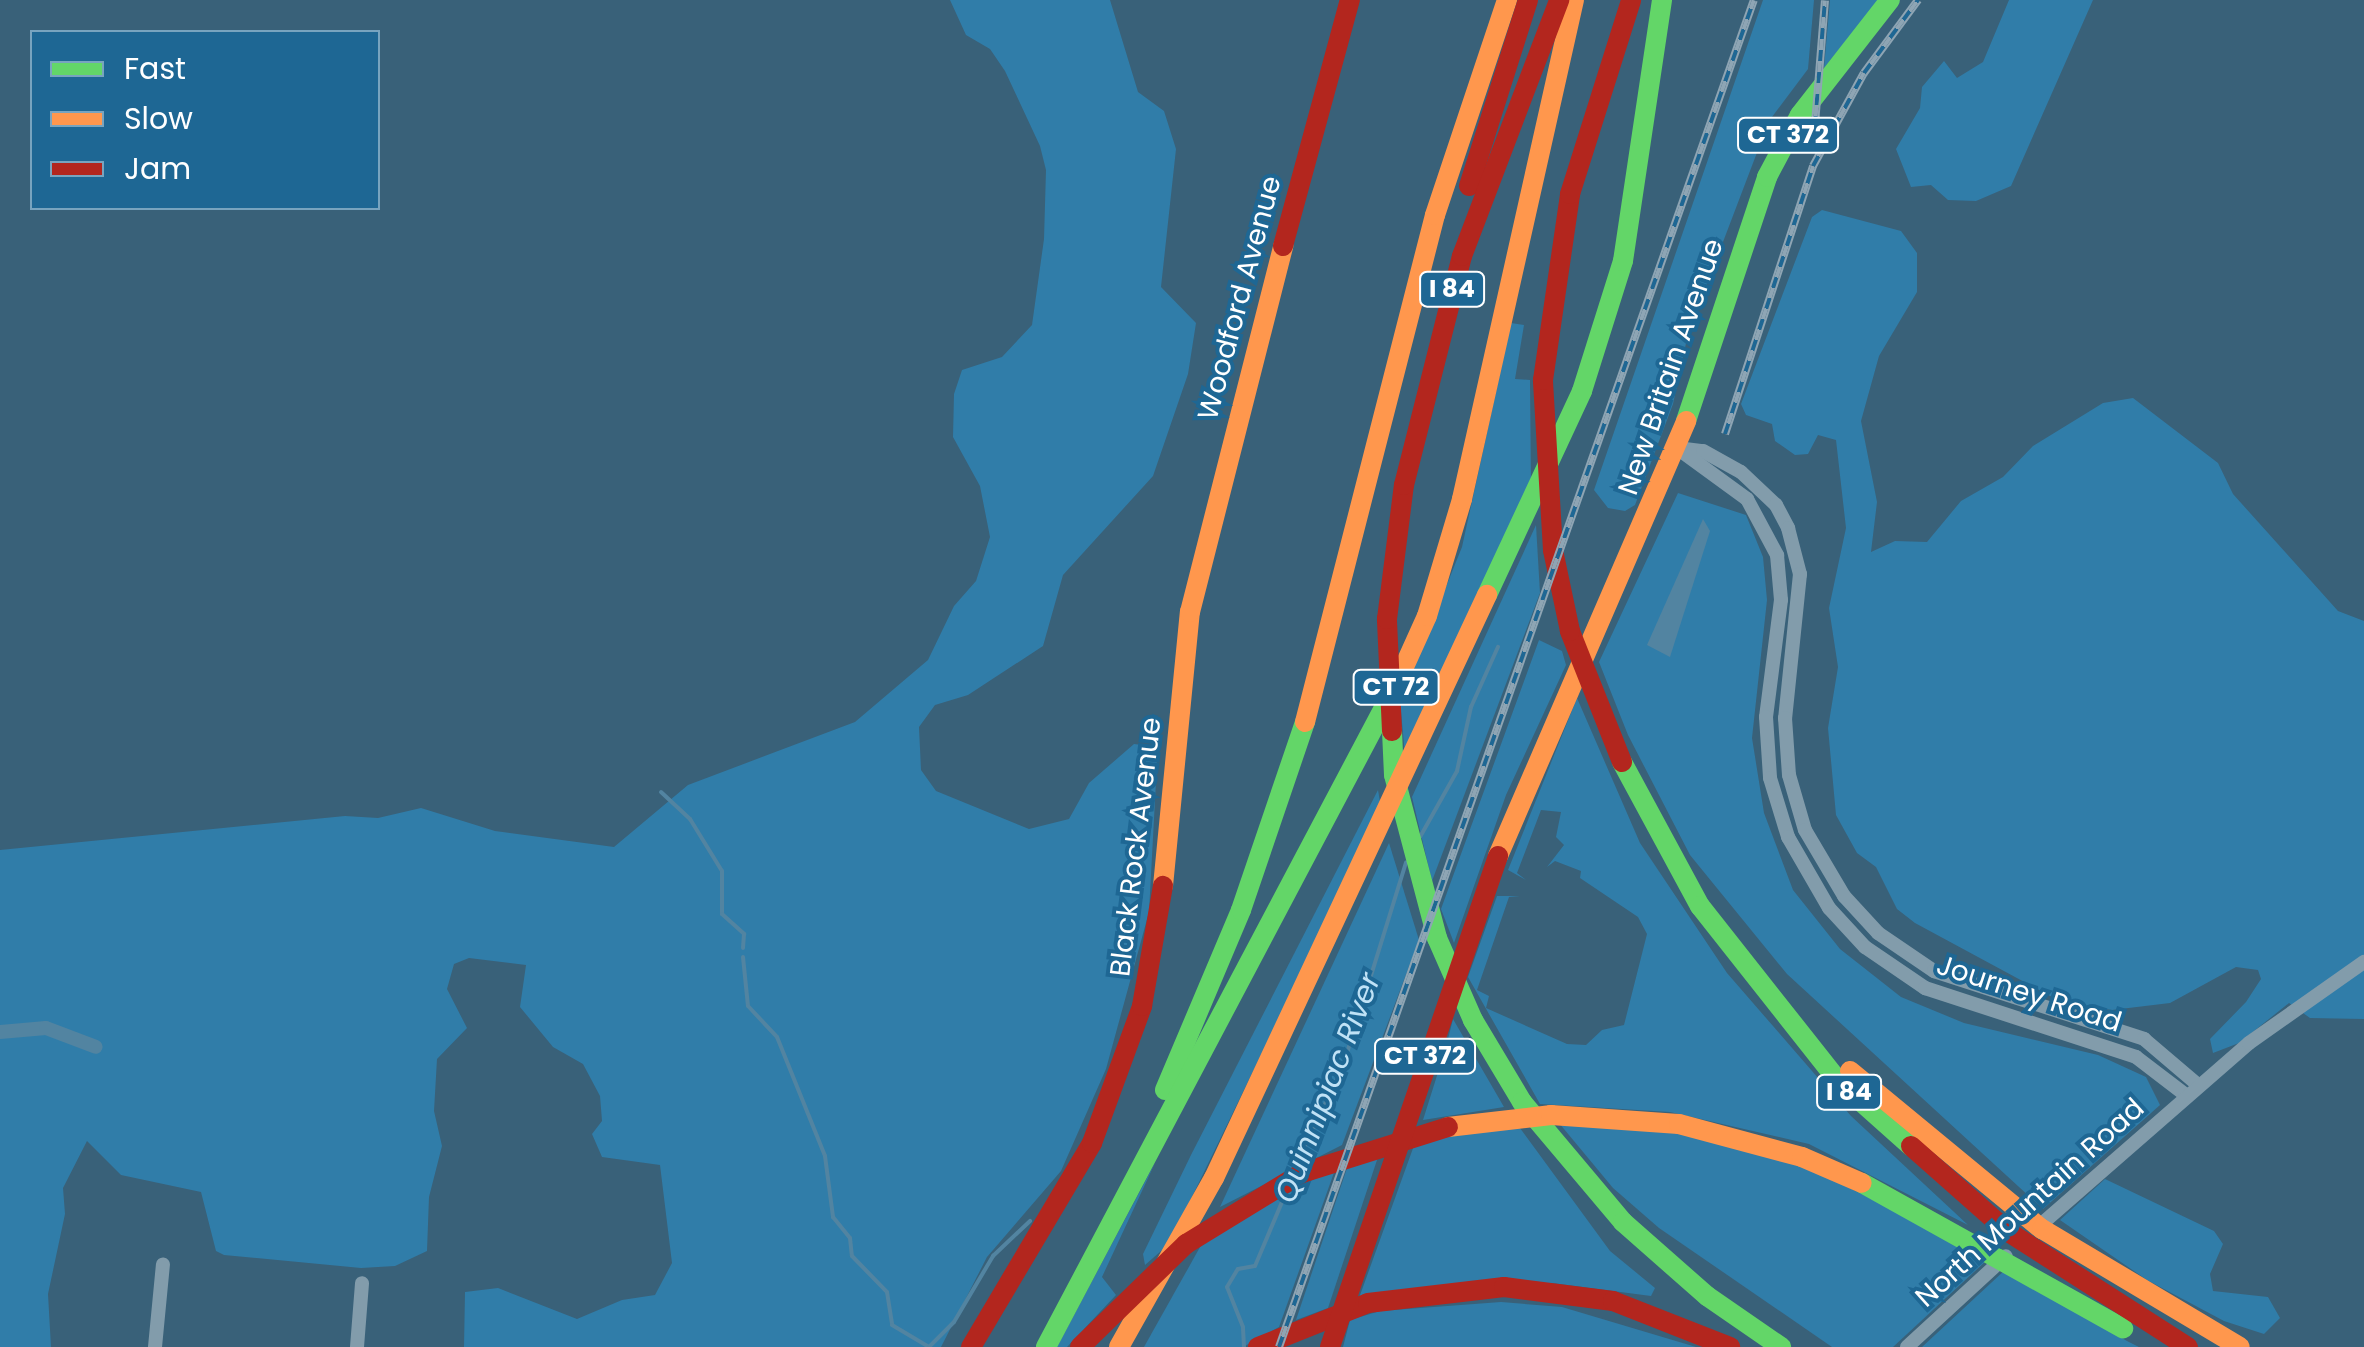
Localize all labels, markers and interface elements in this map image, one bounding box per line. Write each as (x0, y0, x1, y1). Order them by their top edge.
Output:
legend (30, 30, 380, 210)
text: Fast (124, 47, 186, 90)
text: Slow (124, 97, 193, 140)
road number: CT 372 (1736, 115, 1840, 155)
text: Jam (124, 147, 191, 190)
street label: Woodford Avenue (1191, 172, 1289, 424)
street label: New Britain Avenue (1611, 235, 1731, 499)
road number: I 84 (1417, 269, 1487, 309)
road number: CT 72 (1351, 667, 1441, 707)
street label: Black Rock Avenue (1103, 716, 1169, 978)
street label: Journey Road (1932, 948, 2126, 1040)
water label: Quinnipiac River (1268, 968, 1388, 1208)
road number: CT 372 (1372, 1036, 1478, 1076)
road number: I 84 (1814, 1072, 1884, 1112)
street label: North Mountain Road (1909, 1092, 2151, 1314)

